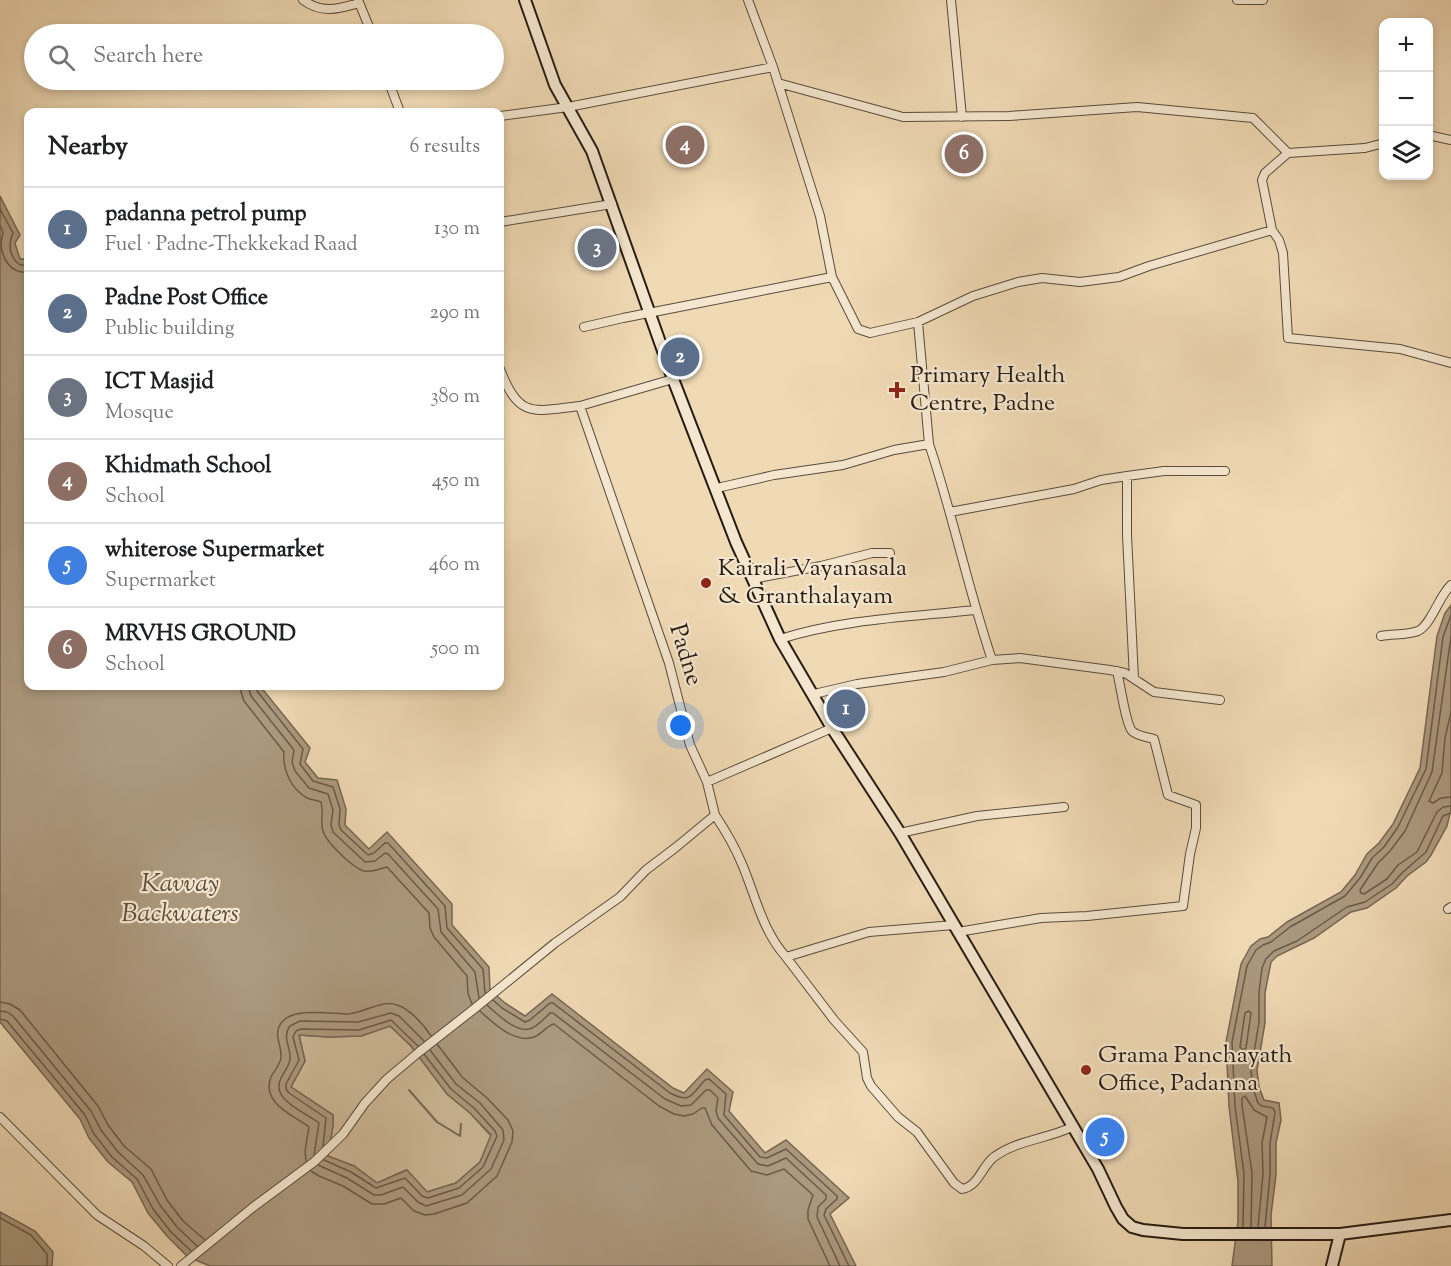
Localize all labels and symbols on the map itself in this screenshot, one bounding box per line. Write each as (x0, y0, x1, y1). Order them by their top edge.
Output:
pin: 4 (666, 122, 704, 168)
pin: 6 (944, 132, 984, 176)
pin: 3 (578, 226, 616, 270)
pin: 2 (660, 334, 700, 380)
place label: Primary Health Centre, Padne (910, 359, 1066, 421)
marker: Primary Health Centre, Padne (888, 381, 906, 399)
place label: Kairali Vayanasala & Granthalayam (718, 552, 907, 614)
marker: Kairali Vayanasala & Granthalayam (699, 576, 713, 590)
street label: Padne (660, 620, 710, 690)
pin: 1 (826, 686, 866, 732)
your location (666, 711, 695, 740)
water label: Kavvay Backwaters (121, 866, 239, 933)
place label: Grama Panchayath Office, Padanna (1098, 1039, 1293, 1101)
marker: Grama Panchayath Office, Padanna (1079, 1063, 1093, 1077)
pin: 5 (1086, 1114, 1124, 1160)

